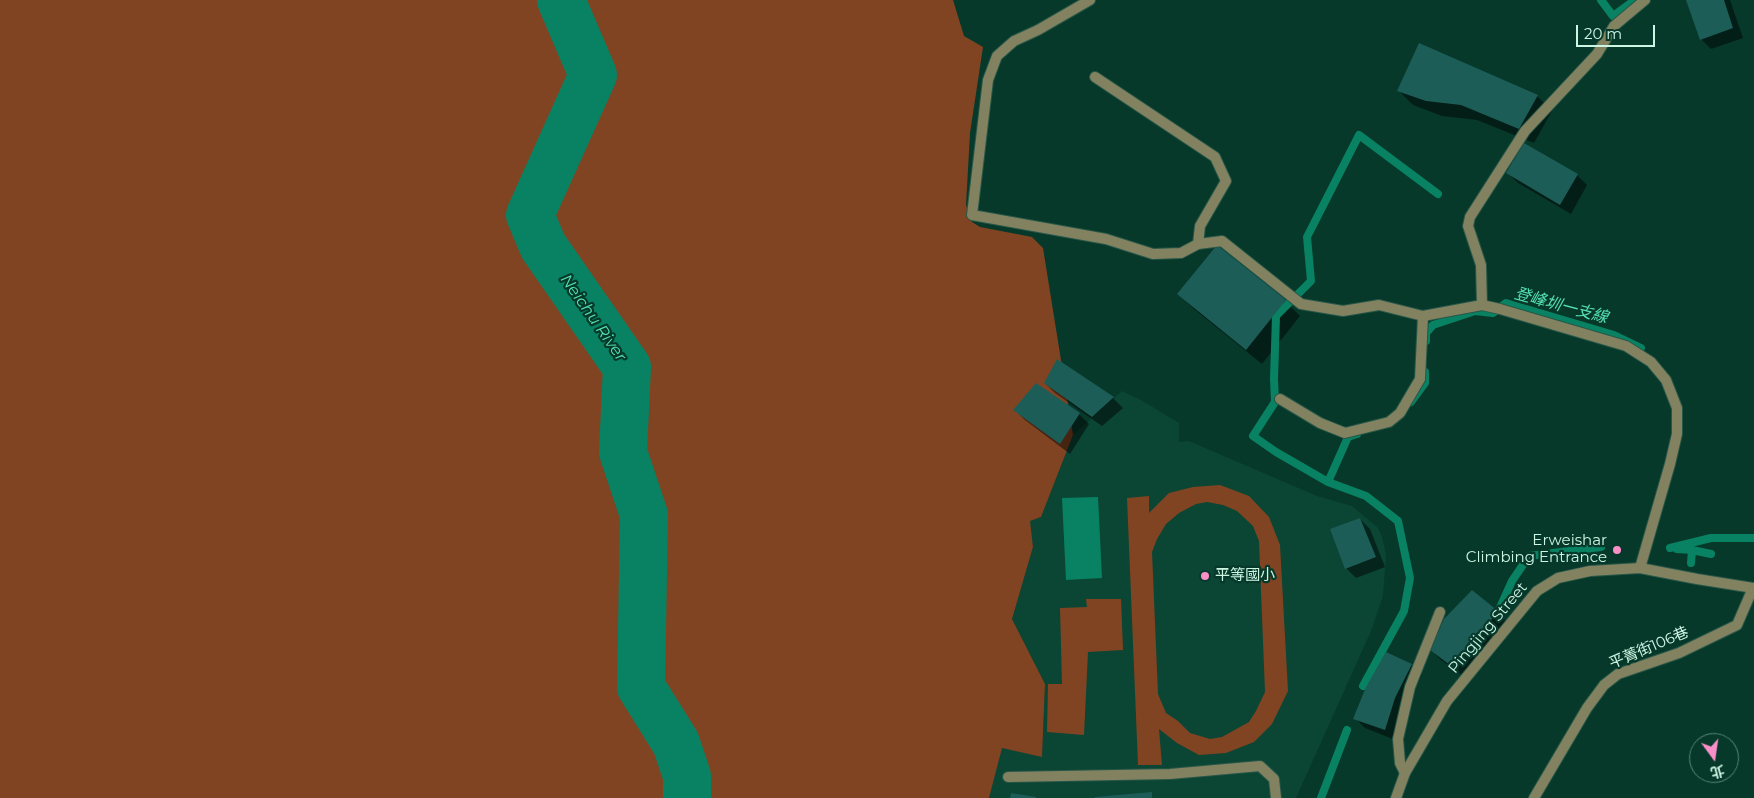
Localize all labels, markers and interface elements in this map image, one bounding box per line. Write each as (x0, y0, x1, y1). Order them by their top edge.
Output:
scale bar (1579, 15, 1658, 47)
text: 20 m (1584, 24, 1622, 43)
water label: Neichu River (556, 271, 630, 365)
water label: 登峰圳一支線 (1512, 284, 1610, 328)
place label: Erweishar Climbing Entrance (1466, 532, 1607, 567)
marker: Erweishar Climbing Entrance (1611, 544, 1623, 556)
place label: 平等國小 (1215, 567, 1275, 585)
marker: 平等國小 (1199, 570, 1211, 582)
street label: Pingjing Street (1445, 579, 1531, 677)
street label: 平菁街106巷 (1607, 623, 1691, 673)
north arrow (1689, 733, 1739, 783)
text: 北 (1708, 761, 1726, 782)

